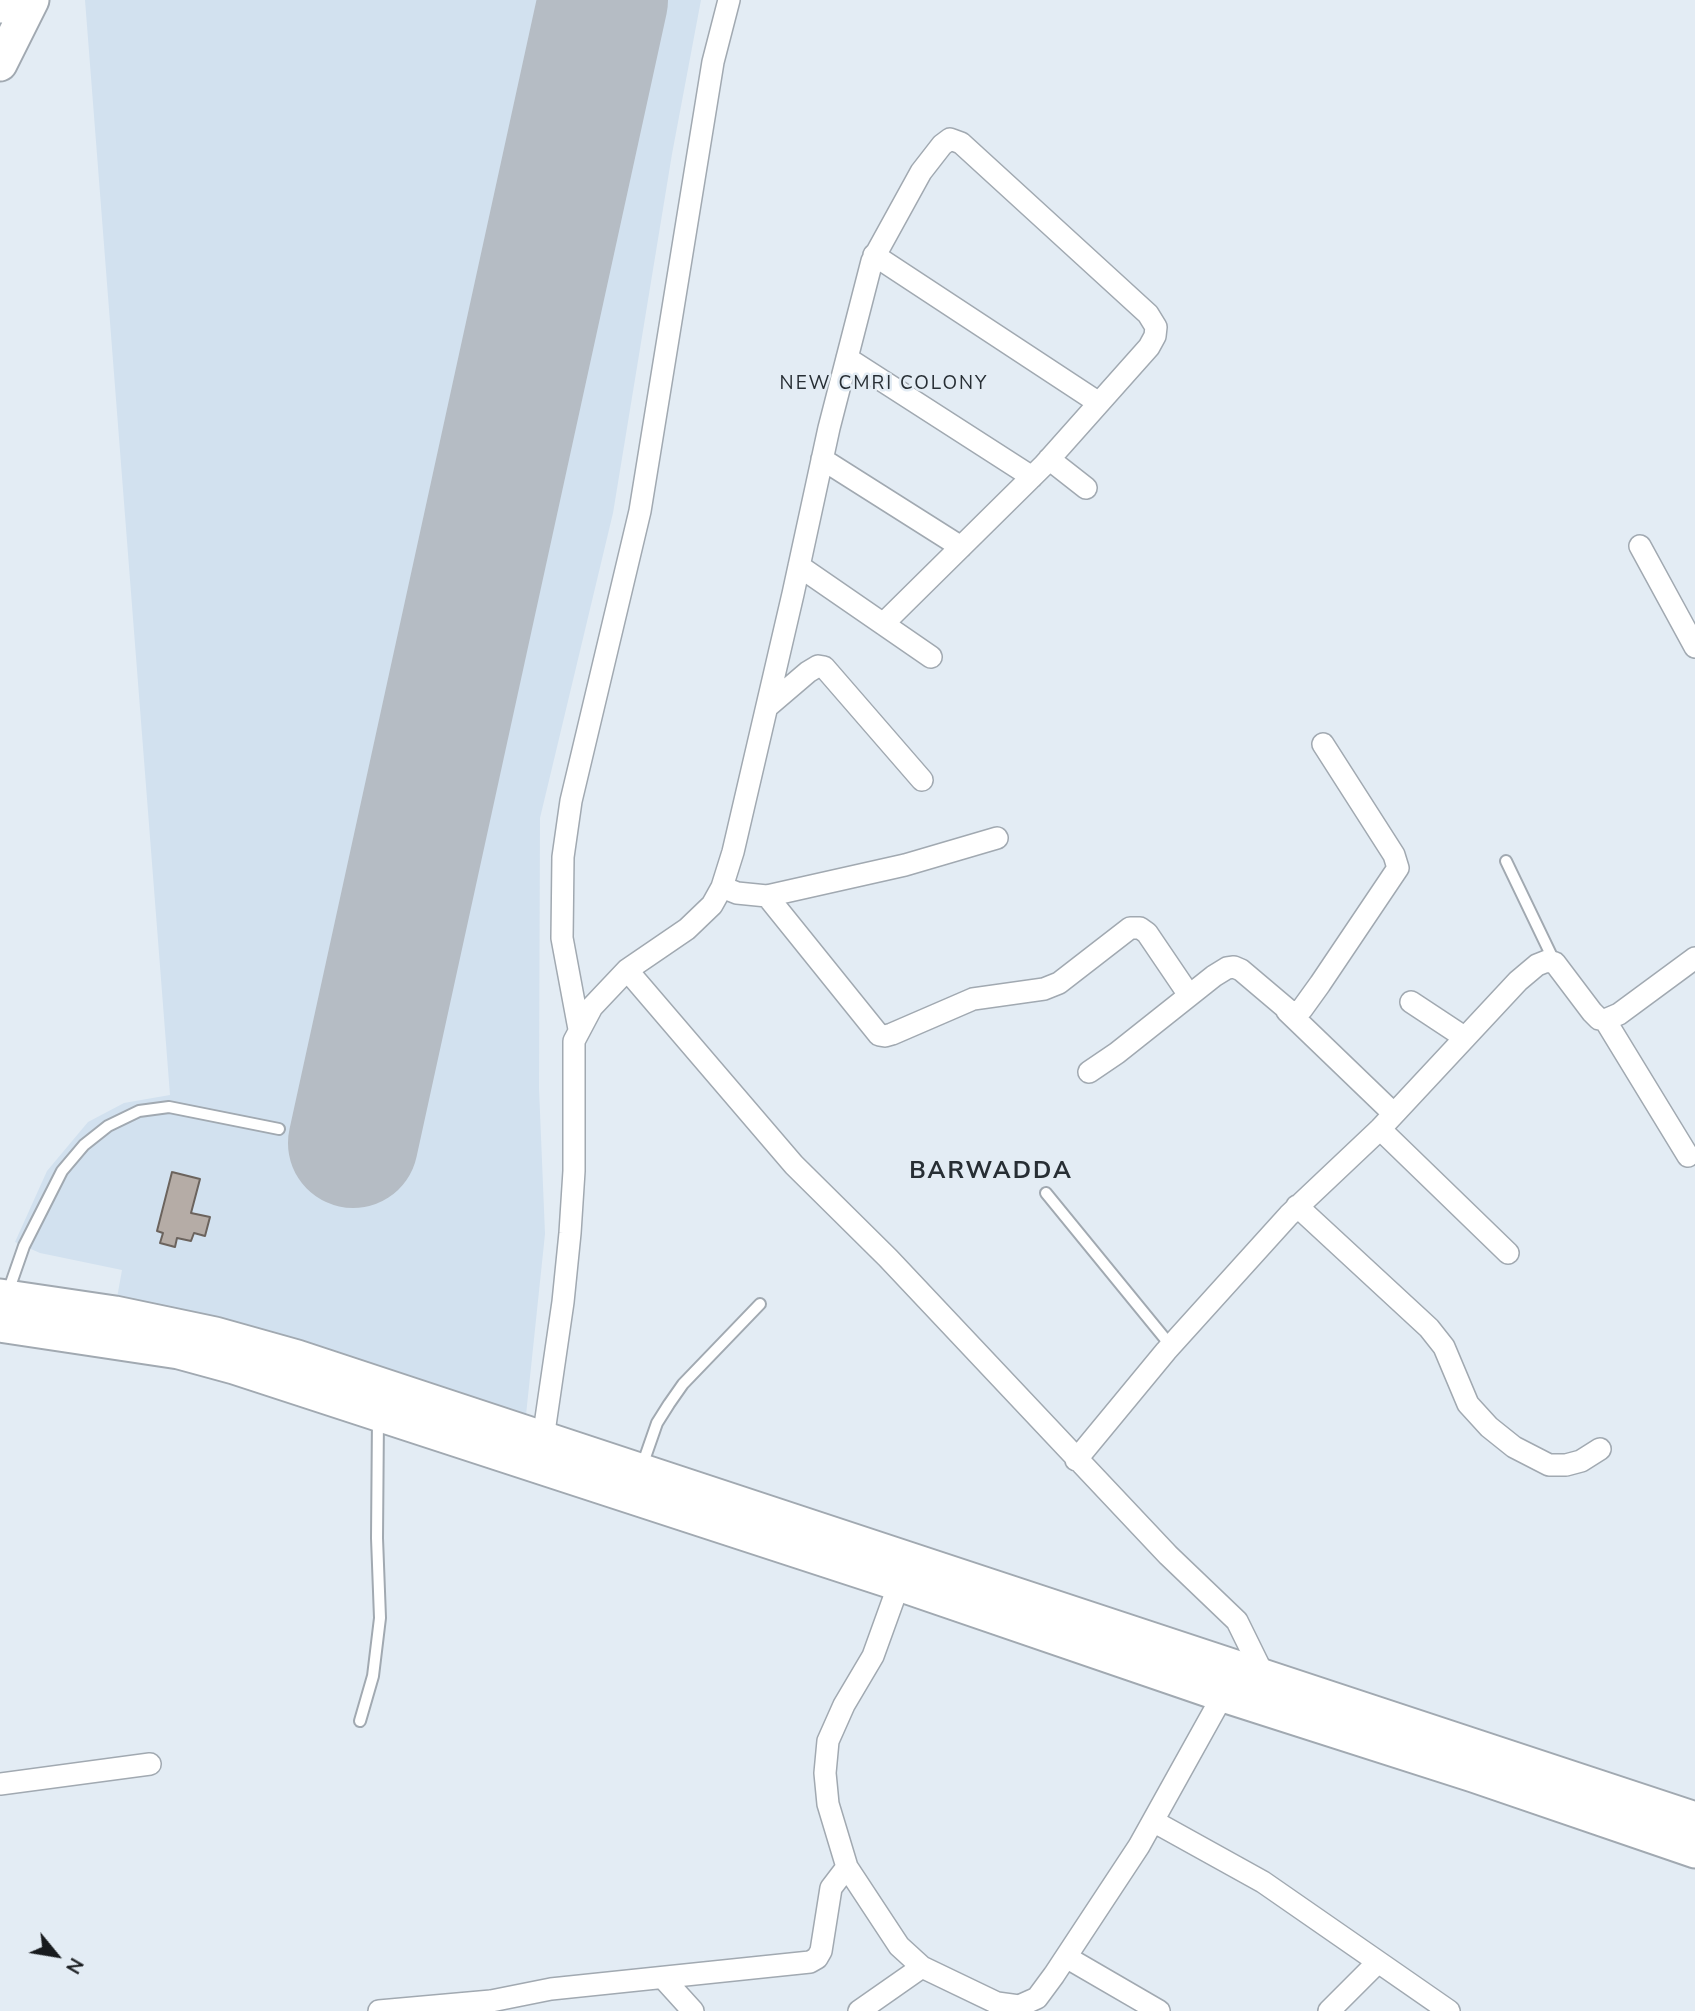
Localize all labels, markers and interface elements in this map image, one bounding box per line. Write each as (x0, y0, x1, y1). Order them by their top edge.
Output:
district label: NEW CMRI COLONY (781, 373, 987, 395)
district label: BARWADDA (910, 1158, 1072, 1186)
north arrow (21, 1920, 91, 1990)
text: N (59, 1953, 89, 1978)

